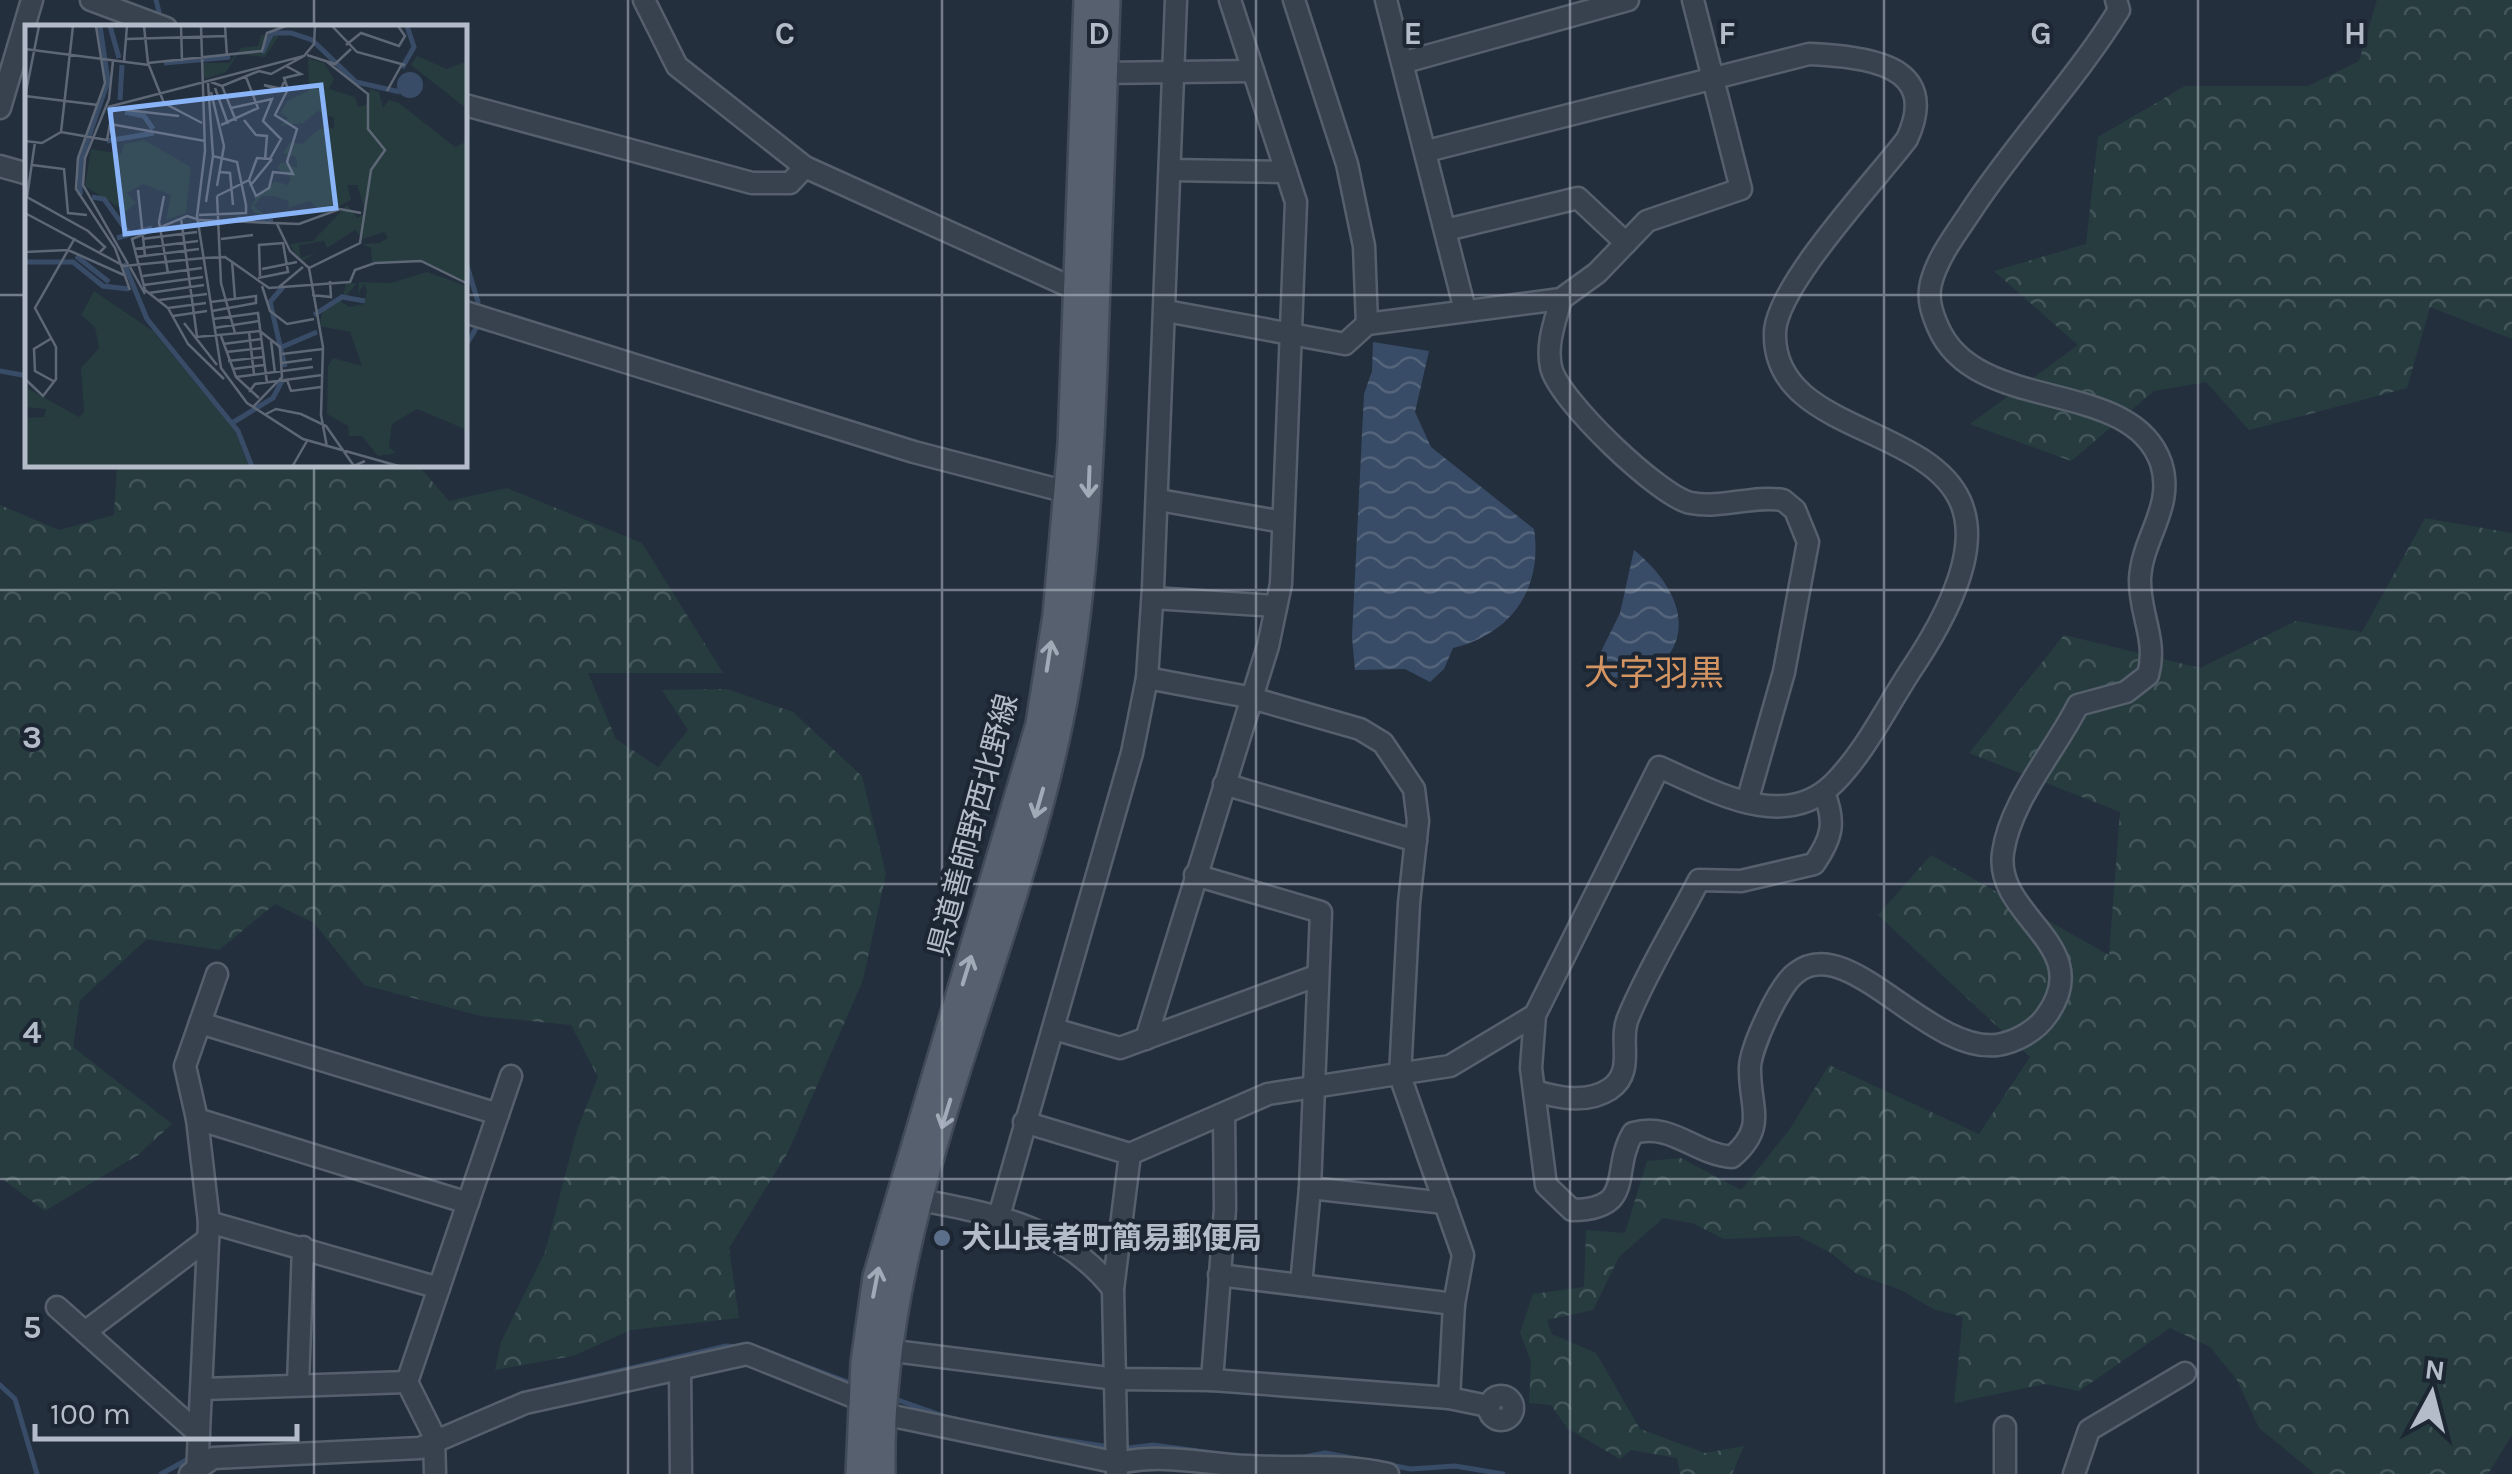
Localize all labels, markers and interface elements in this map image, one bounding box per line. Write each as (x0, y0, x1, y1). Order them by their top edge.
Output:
text: C (775, 15, 795, 52)
text: D (1088, 15, 1110, 52)
text: E (1404, 15, 1422, 52)
text: F (1718, 15, 1736, 52)
text: G (2030, 15, 2052, 52)
text: H (2344, 15, 2366, 52)
inset map (25, 25, 468, 468)
one-way arrow (1080, 466, 1099, 498)
one-way arrow (1041, 640, 1059, 673)
district label: 大字羽黒 (1584, 653, 1724, 694)
street label: 県道善師野西北野線 (921, 690, 1025, 960)
text: 3 (22, 719, 42, 756)
one-way arrow (1029, 786, 1048, 818)
one-way arrow (960, 955, 978, 986)
text: 4 (22, 1014, 42, 1051)
one-way arrow (936, 1098, 954, 1129)
place label: 犬山長者町簡易郵便局 (962, 1220, 1262, 1256)
marker: 犬山長者町簡易郵便局 (931, 1227, 953, 1249)
one-way arrow (867, 1266, 886, 1299)
text: 5 (23, 1309, 41, 1346)
north arrow (2382, 1344, 2482, 1444)
text: N (2423, 1352, 2447, 1387)
scale bar (35, 1379, 298, 1441)
text: 100 m (50, 1396, 131, 1432)

